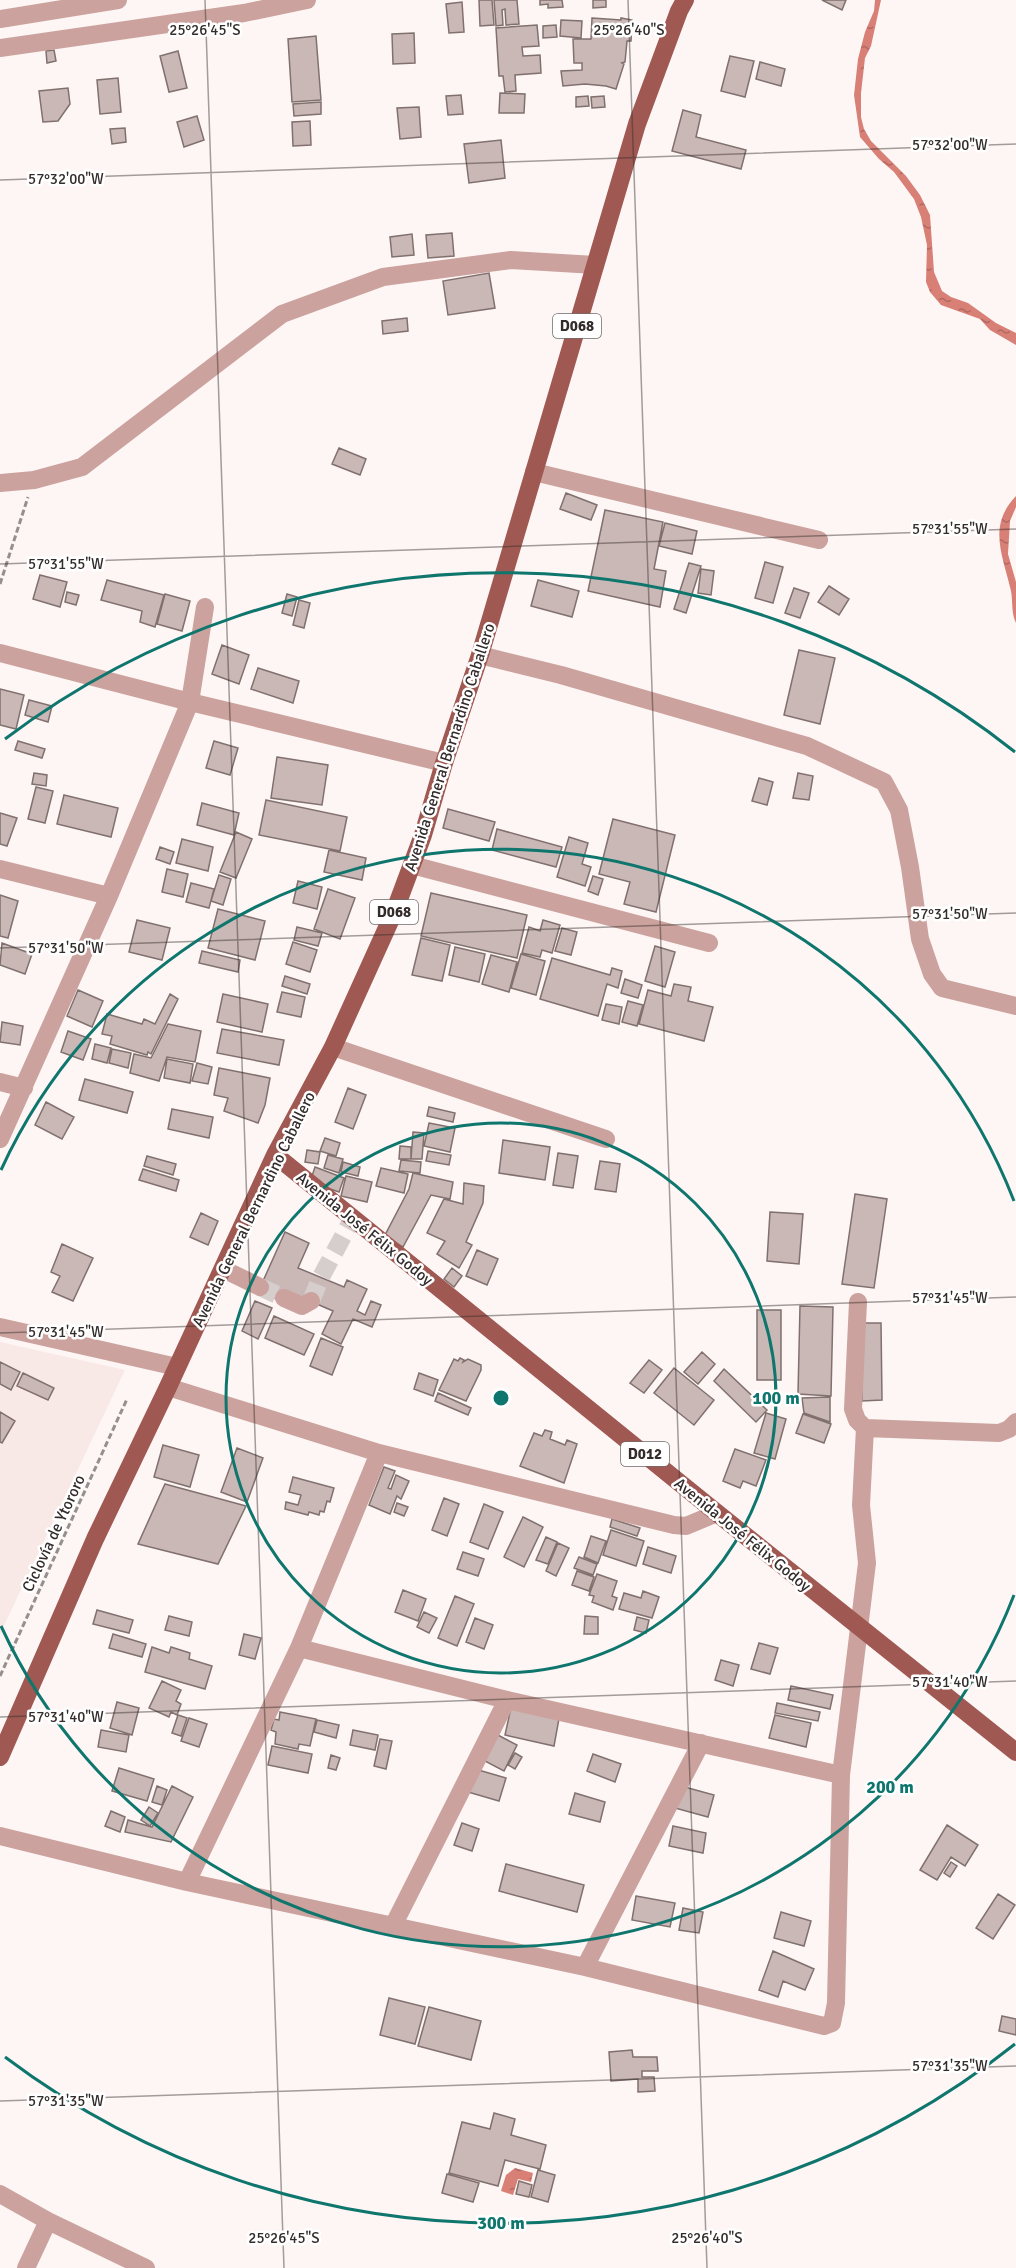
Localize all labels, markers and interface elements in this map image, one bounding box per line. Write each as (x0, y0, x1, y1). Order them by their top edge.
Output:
text: 25°26'45"S (169, 21, 241, 39)
text: 25°26'40"S (593, 21, 665, 39)
text: 57°32'00"W (912, 136, 988, 154)
text: 57°32'00"W (28, 170, 104, 188)
road number: D068 (553, 314, 601, 338)
text: 57°31'55"W (912, 520, 988, 538)
text: 57°31'55"W (28, 555, 104, 573)
street label: Avenida General Bernardino Caballero (400, 621, 500, 874)
road number: D068 (370, 900, 418, 924)
text: 57°31'50"W (912, 905, 988, 923)
text: 57°31'50"W (28, 939, 104, 957)
street label: Avenida General Bernardino Caballero (188, 1088, 320, 1330)
street label: Avenida José Félix Godoy (292, 1167, 437, 1290)
text: 57°31'45"W (912, 1289, 988, 1307)
text: 57°31'45"W (28, 1323, 104, 1341)
text: 100 m (752, 1387, 800, 1409)
centre of rings (491, 1388, 511, 1408)
road number: D012 (621, 1442, 669, 1466)
street label: Ciclovía de Ytororo (18, 1472, 90, 1595)
street label: Avenida José Félix Godoy (670, 1473, 815, 1596)
text: 57°31'40"W (912, 1673, 988, 1691)
text: 57°31'40"W (28, 1708, 104, 1726)
text: 200 m (866, 1776, 914, 1798)
text: 57°31'35"W (912, 2057, 988, 2075)
text: 57°31'35"W (28, 2092, 104, 2110)
text: 300 m (477, 2212, 525, 2234)
text: 25°26'45"S (248, 2229, 320, 2247)
text: 25°26'40"S (671, 2229, 743, 2247)

